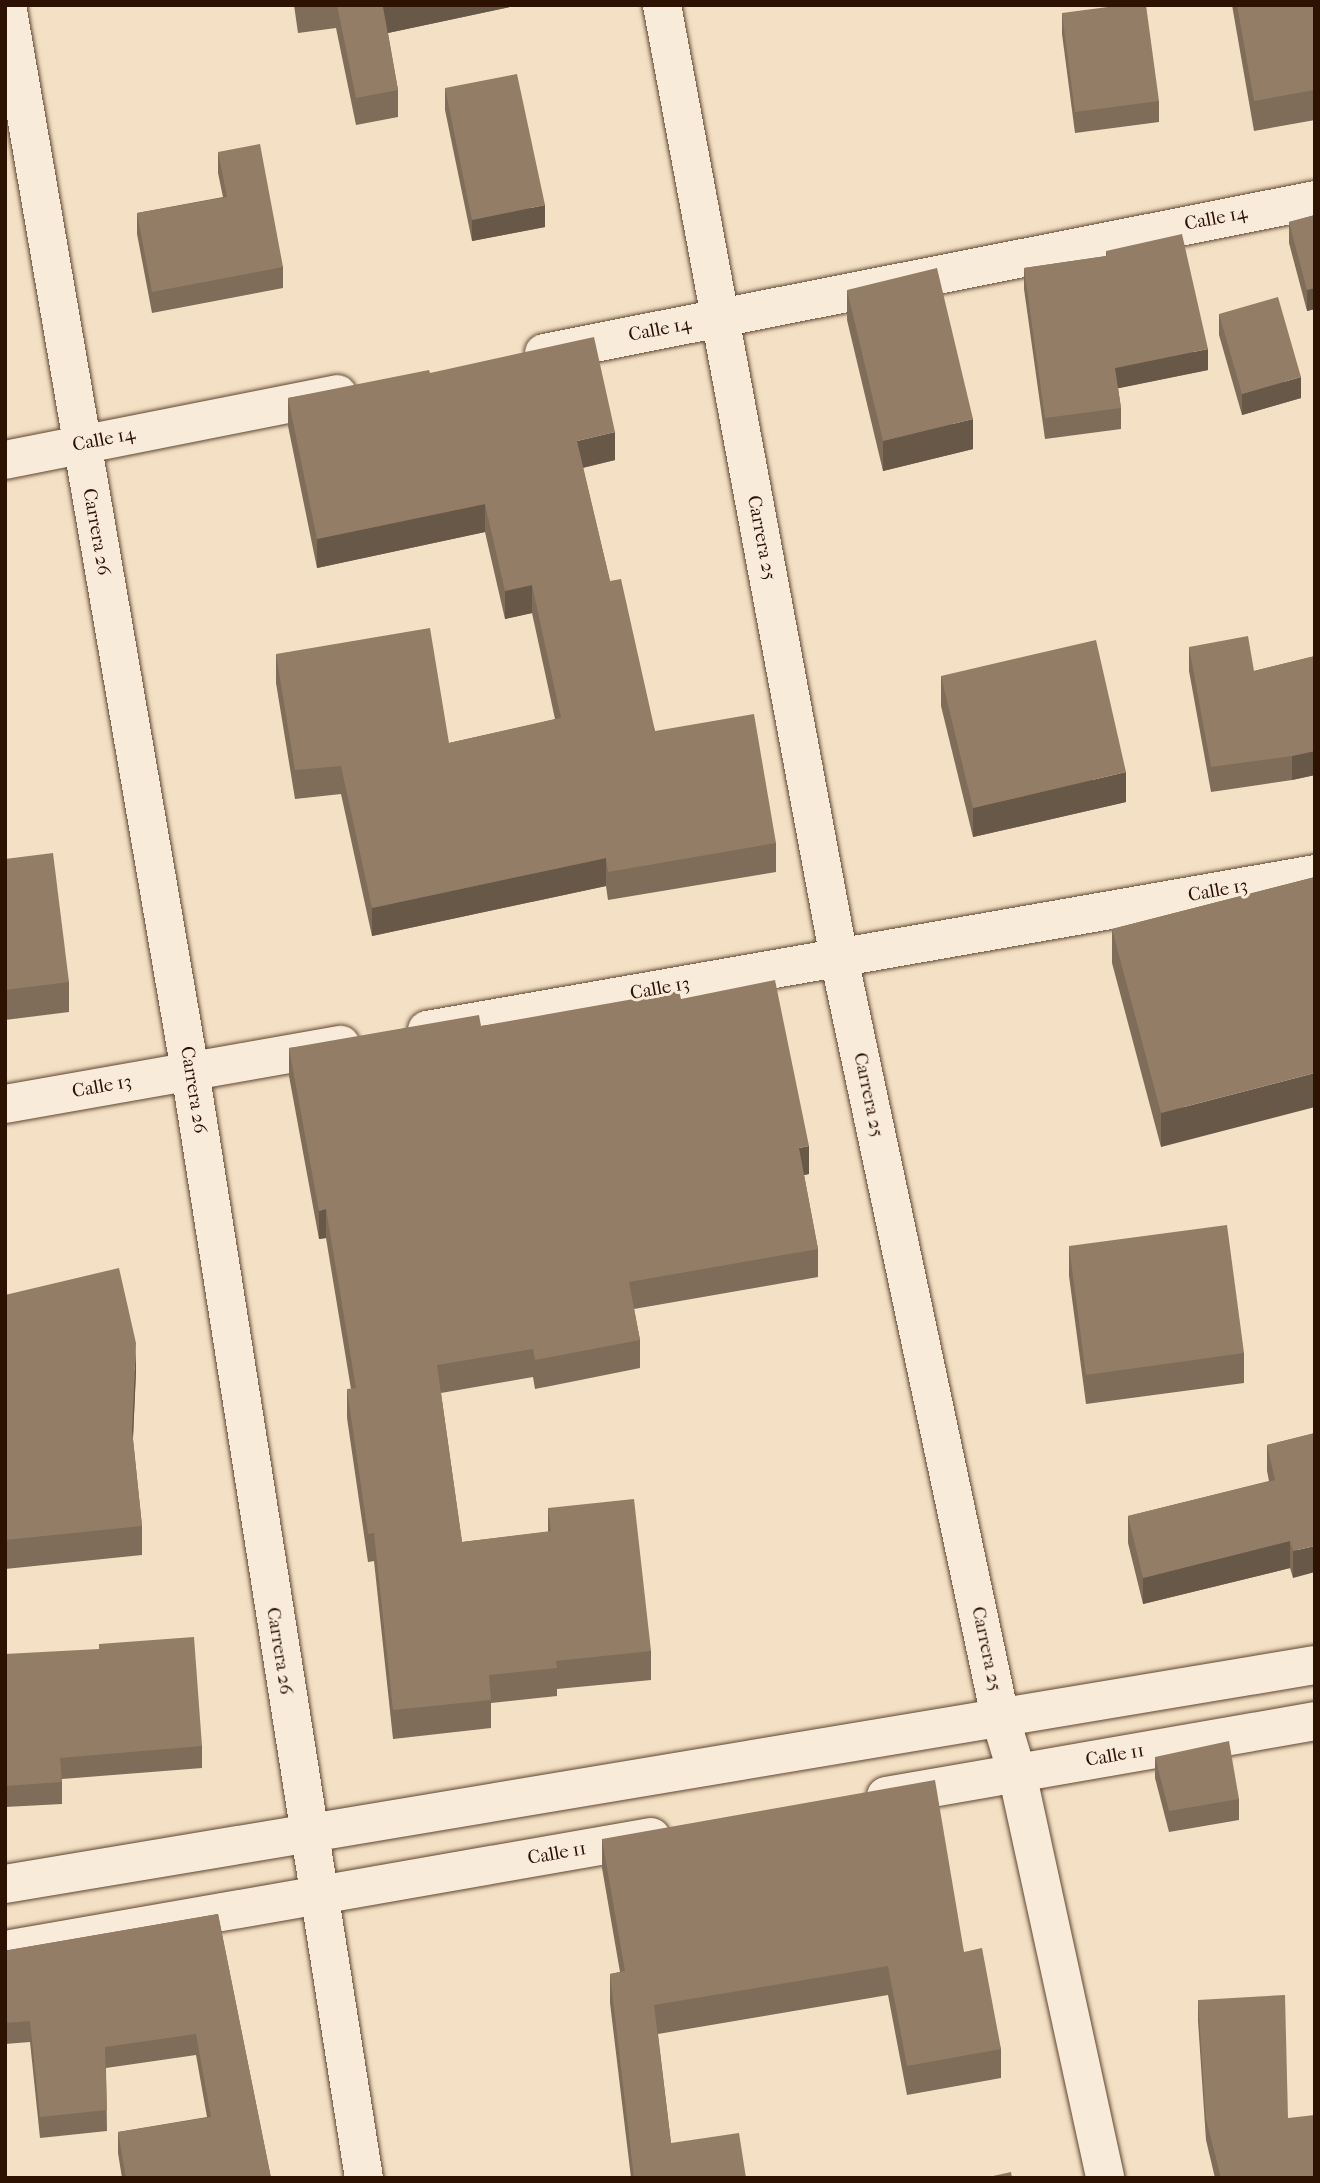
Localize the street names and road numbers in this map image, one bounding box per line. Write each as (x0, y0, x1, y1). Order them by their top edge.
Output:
street label: Calle 14 (1183, 202, 1249, 236)
street label: Calle 14 (627, 313, 693, 347)
street label: Calle 14 (71, 423, 137, 457)
street label: Carrera 26 (77, 487, 115, 577)
street label: Carrera 25 (742, 494, 780, 582)
street label: Calle 13 (1186, 875, 1250, 907)
street label: Calle 13 (628, 973, 692, 1005)
street label: Carrera 26 (175, 1045, 211, 1135)
street label: Carrera 25 (848, 1051, 888, 1139)
street label: Calle 13 (70, 1071, 134, 1103)
street label: Carrera 25 (966, 1605, 1006, 1693)
street label: Carrera 26 (261, 1606, 297, 1696)
street label: Calle 11 (1084, 1740, 1146, 1772)
street label: Calle 11 (526, 1838, 588, 1870)

